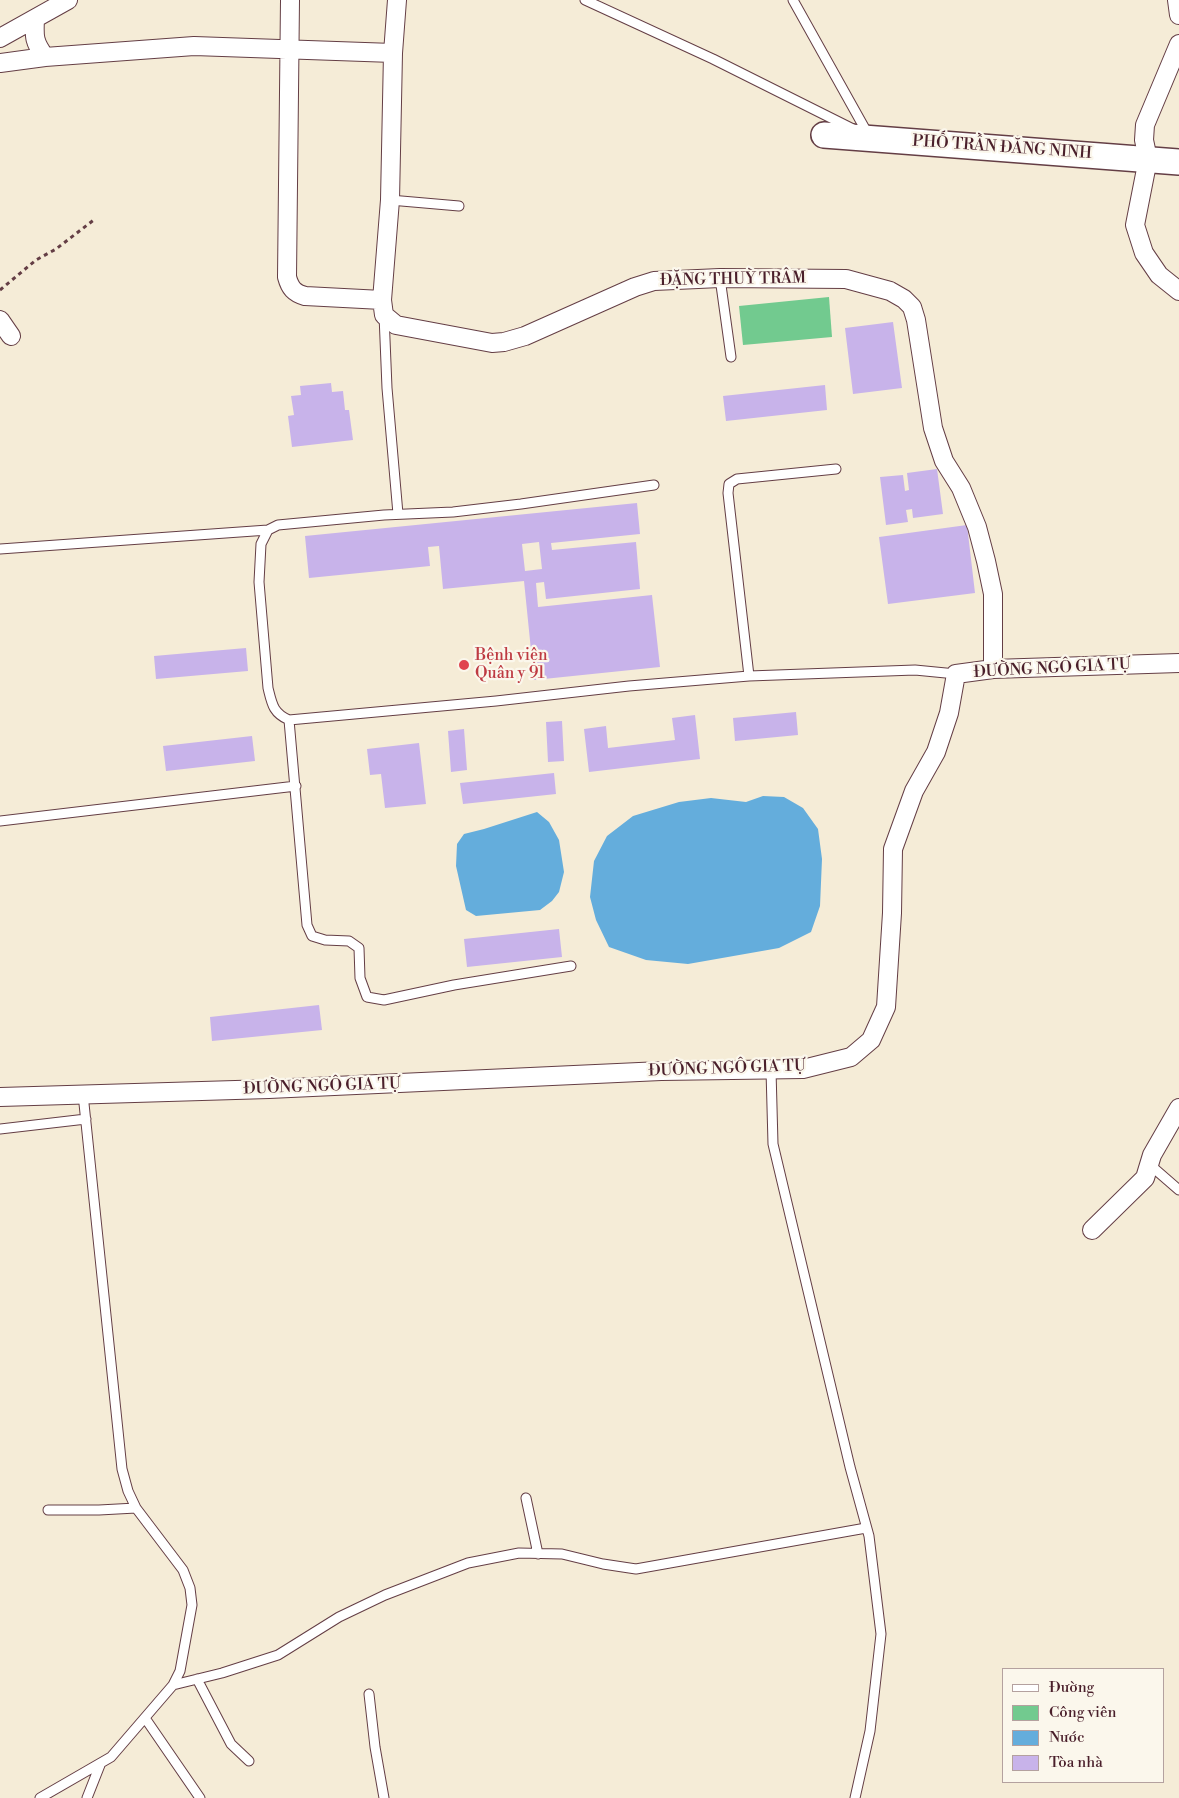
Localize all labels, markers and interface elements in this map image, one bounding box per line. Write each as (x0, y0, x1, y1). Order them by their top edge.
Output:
street label: PHỐ TRẦN ĐĂNG NINH (912, 132, 1092, 164)
street label: ĐẶNG THUỲ TRÂM (660, 269, 806, 291)
place label: Bệnh viện Quân y 91 (475, 646, 548, 684)
street label: ĐƯỜNG NGÔ GIA TỰ (973, 655, 1131, 683)
marker: Bệnh viện Quân y 91 (457, 658, 471, 672)
street label: ĐƯỜNG NGÔ GIA TỰ (648, 1057, 806, 1081)
street label: ĐƯỜNG NGÔ GIA TỰ (243, 1075, 401, 1099)
legend (1002, 1668, 1164, 1783)
text: Đường (1049, 1678, 1094, 1697)
text: Công viên (1049, 1703, 1116, 1722)
text: Nước (1049, 1728, 1085, 1747)
text: Tòa nhà (1049, 1753, 1103, 1772)

